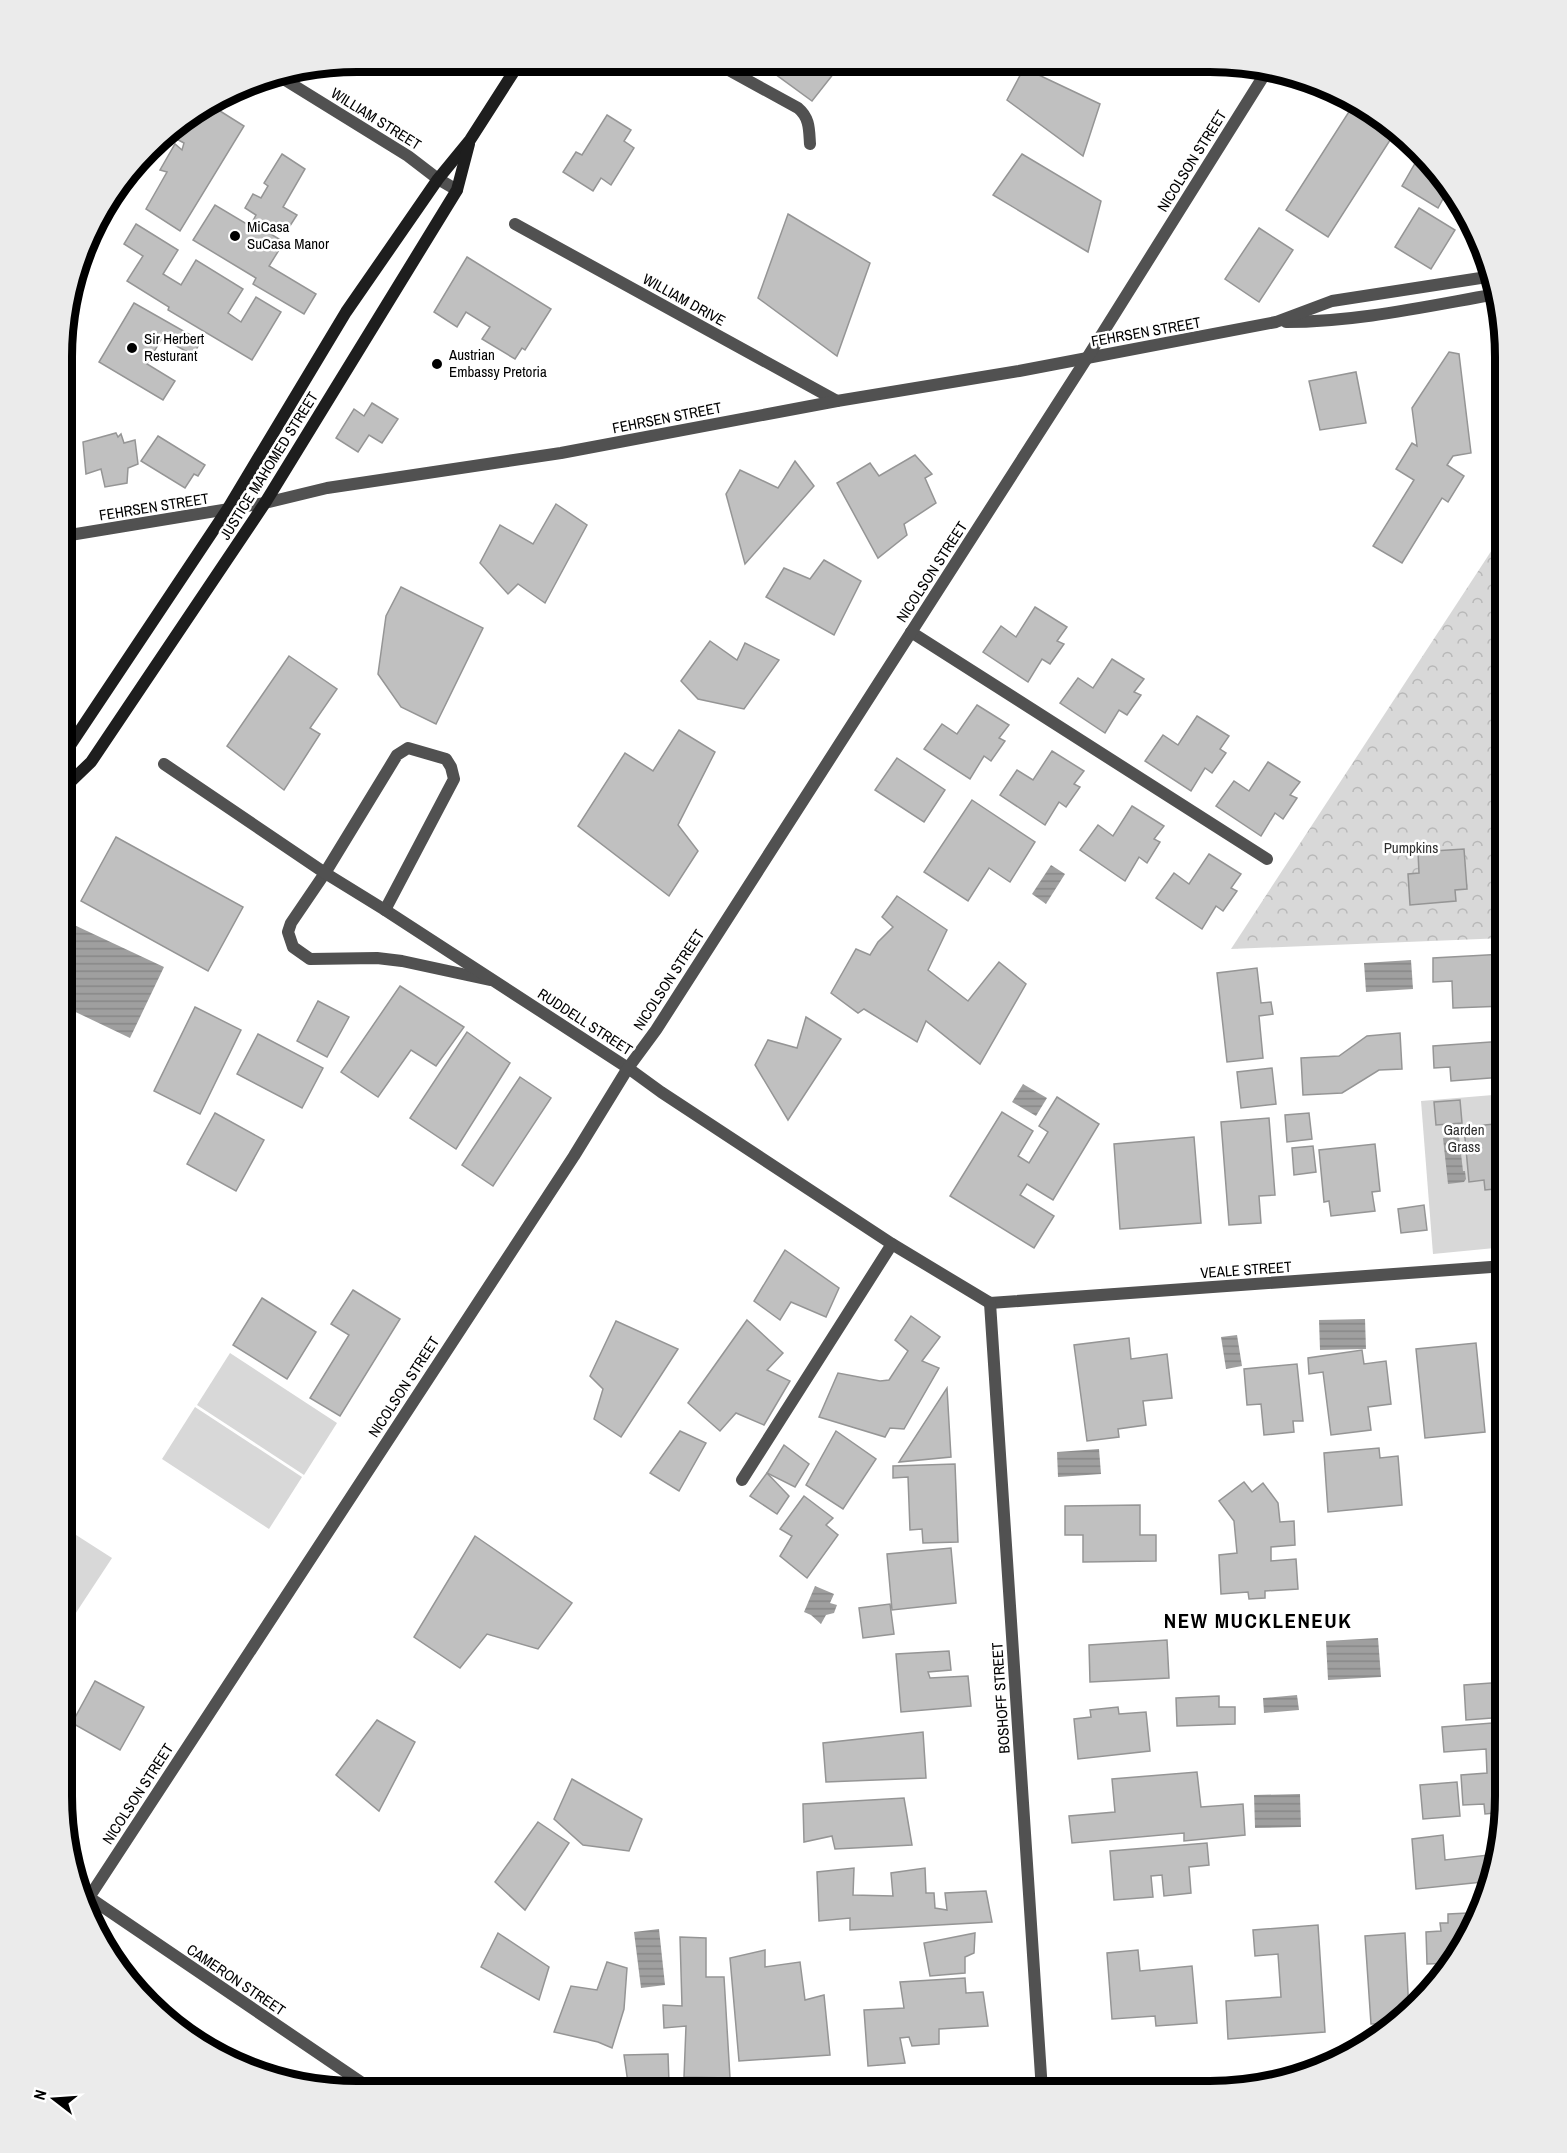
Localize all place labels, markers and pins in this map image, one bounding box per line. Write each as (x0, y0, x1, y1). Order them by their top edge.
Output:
place label: MiCasa SuCasa Manor (247, 216, 329, 254)
marker: MiCasa SuCasa Manor (228, 229, 242, 243)
place label: Sir Herbert Resturant (144, 328, 205, 366)
marker: Sir Herbert Resturant (125, 341, 139, 355)
place label: Austrian Embassy Pretoria (448, 344, 547, 382)
marker: Austrian Embassy Pretoria (430, 357, 444, 371)

